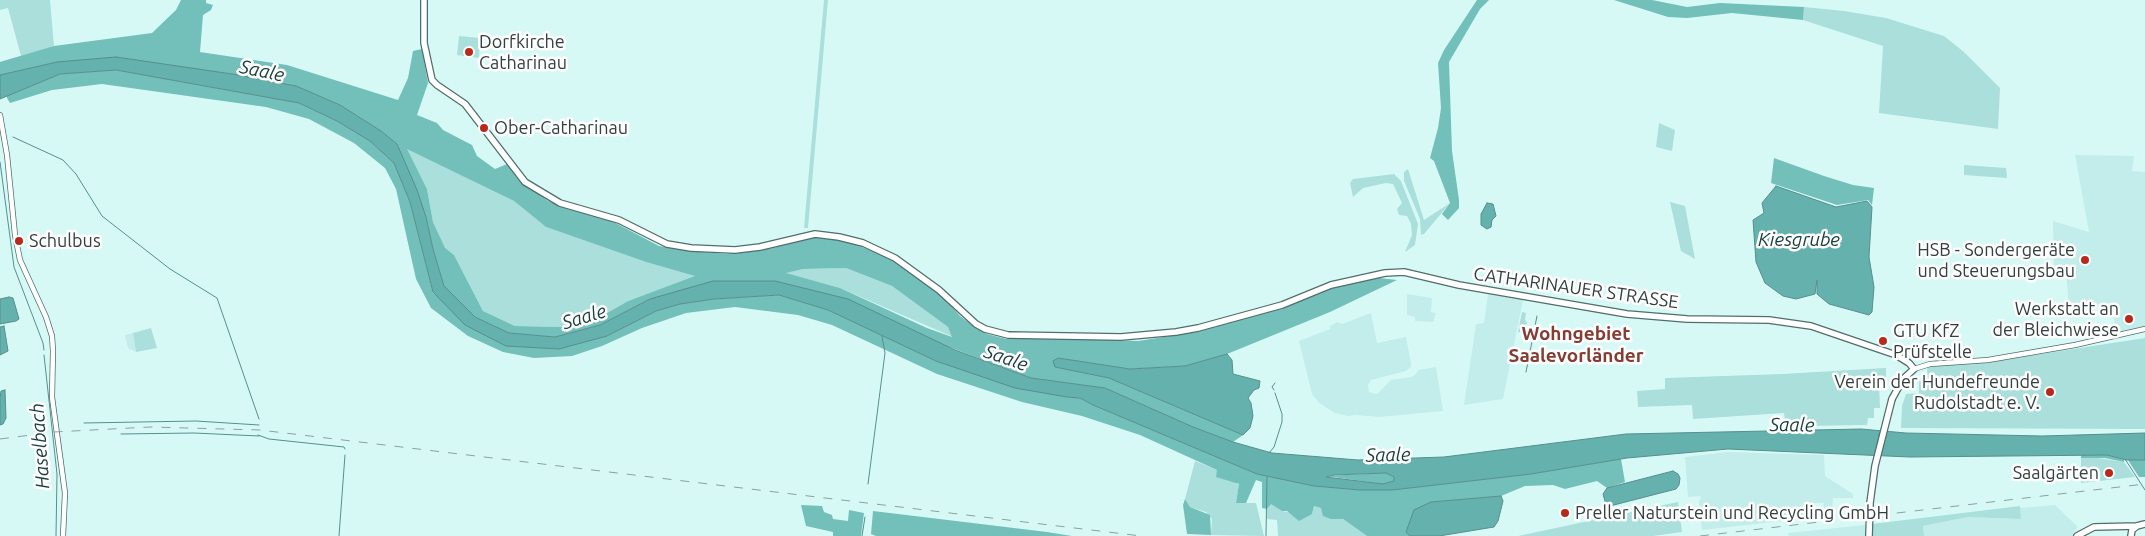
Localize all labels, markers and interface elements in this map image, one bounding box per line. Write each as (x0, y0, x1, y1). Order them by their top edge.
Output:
place label: Dorfkirche Catharinau (479, 31, 567, 74)
marker: Dorfkirche Catharinau (463, 46, 475, 58)
water label: Saale (238, 55, 286, 87)
place label: Ober-Catharinau (494, 117, 628, 139)
marker: Ober-Catharinau (478, 122, 490, 134)
water label: Kiesgrube (1758, 229, 1840, 251)
place label: Schulbus (29, 230, 101, 252)
marker: Schulbus (13, 235, 25, 247)
place label: HSB - Sondergeräte und Steuerungsbau (1917, 239, 2075, 282)
marker: HSB - Sondergeräte und Steuerungsbau (2079, 254, 2091, 266)
street label: CATHARINAUER STRASSE (1472, 263, 1680, 313)
place label: Werkstatt an der Bleichwiese (1992, 298, 2119, 340)
water label: Saale (559, 300, 609, 334)
marker: Werkstatt an der Bleichwiese (2123, 313, 2135, 325)
place label: GTU KfZ Prüfstelle (1893, 320, 1972, 362)
district label: Wohngebiet Saalevorländer (1508, 323, 1644, 367)
marker: GTU KfZ Prüfstelle (1877, 335, 1889, 347)
water label: Saale (981, 340, 1031, 376)
place label: Verein der Hundefreunde Rudolstadt e. V. (1834, 371, 2040, 414)
marker: Verein der Hundefreunde Rudolstadt e. V. (2044, 386, 2056, 398)
water label: Haselbach (26, 402, 54, 490)
water label: Saale (1769, 413, 1815, 437)
water label: Saale (1365, 443, 1411, 467)
place label: Saalgärten (2013, 462, 2099, 484)
marker: Saalgärten (2103, 467, 2115, 479)
place label: Preller Naturstein und Recycling GmbH (1575, 502, 1889, 524)
marker: Preller Naturstein und Recycling GmbH (1559, 507, 1571, 519)

